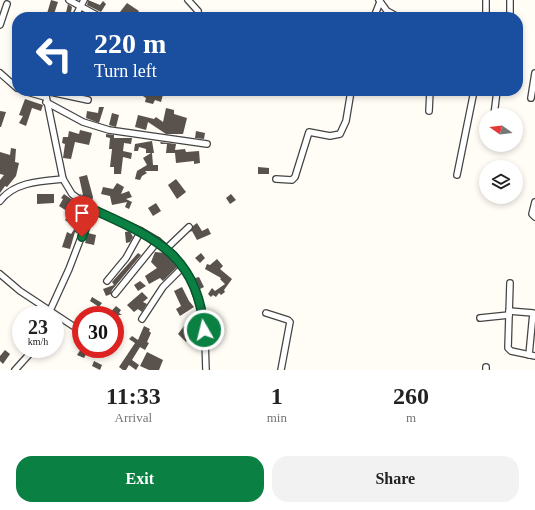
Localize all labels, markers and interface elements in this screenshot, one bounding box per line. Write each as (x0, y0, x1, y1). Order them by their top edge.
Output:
icon: left (28, 28, 80, 80)
text: 220 m (94, 28, 166, 59)
text: Turn left (94, 61, 157, 81)
north arrow (479, 108, 523, 152)
map controls (479, 108, 523, 204)
button: layers (479, 160, 523, 204)
pin (65, 196, 99, 237)
icon: arrive (71, 202, 93, 224)
speed limit sign: 30 (72, 306, 124, 358)
position arrow (183, 309, 225, 351)
text: 23 (28, 316, 48, 338)
text: km/h (28, 336, 48, 347)
text: 11:33 (106, 383, 161, 409)
text: 1 (271, 383, 283, 409)
text: 260 (393, 383, 429, 409)
text: Arrival (115, 410, 152, 425)
text: min (267, 410, 287, 425)
text: m (406, 410, 416, 425)
button: Exit (16, 456, 264, 502)
button: Share (272, 456, 519, 502)

